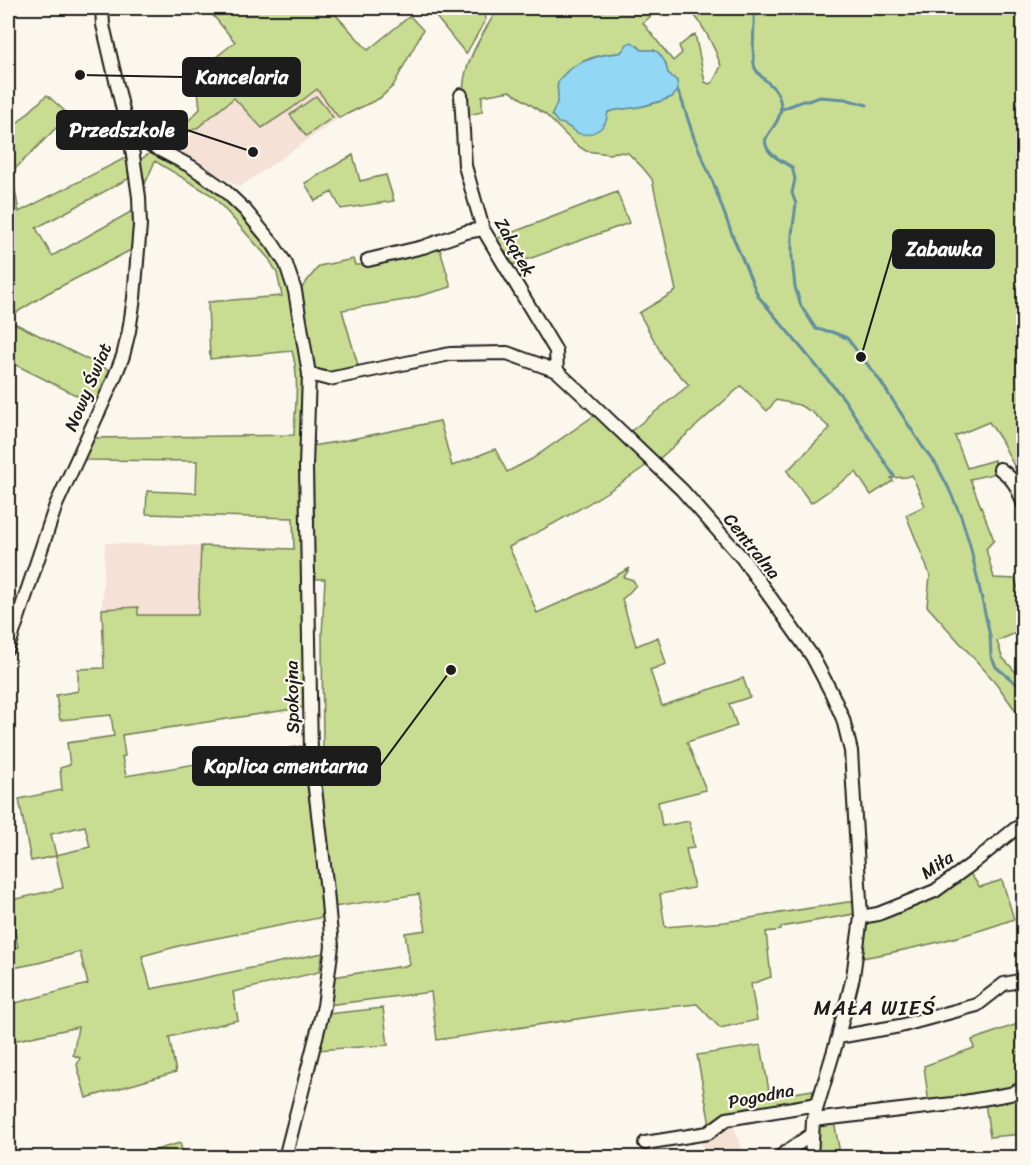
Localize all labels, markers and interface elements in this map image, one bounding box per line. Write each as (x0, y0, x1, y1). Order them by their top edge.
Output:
callout: Kancelaria (183, 58, 300, 96)
text: Kancelaria (195, 60, 289, 95)
callout: Przedszkole (57, 111, 187, 149)
text: Przedszkole (69, 113, 175, 148)
street label: Zakątek (485, 211, 545, 283)
callout: Zabawka (893, 230, 994, 268)
text: Zabawka (905, 232, 983, 267)
street label: Nowy Świat (55, 338, 121, 436)
street label: Centralna (715, 505, 789, 587)
street label: Spokojna (275, 660, 309, 734)
callout: Kaplica cmentarna (193, 747, 380, 785)
text: Kaplica cmentarna (203, 749, 369, 784)
street label: Miła (914, 842, 961, 888)
district label: MAŁA WIEŚ (814, 989, 936, 1027)
street label: Pogodna (725, 1074, 797, 1118)

